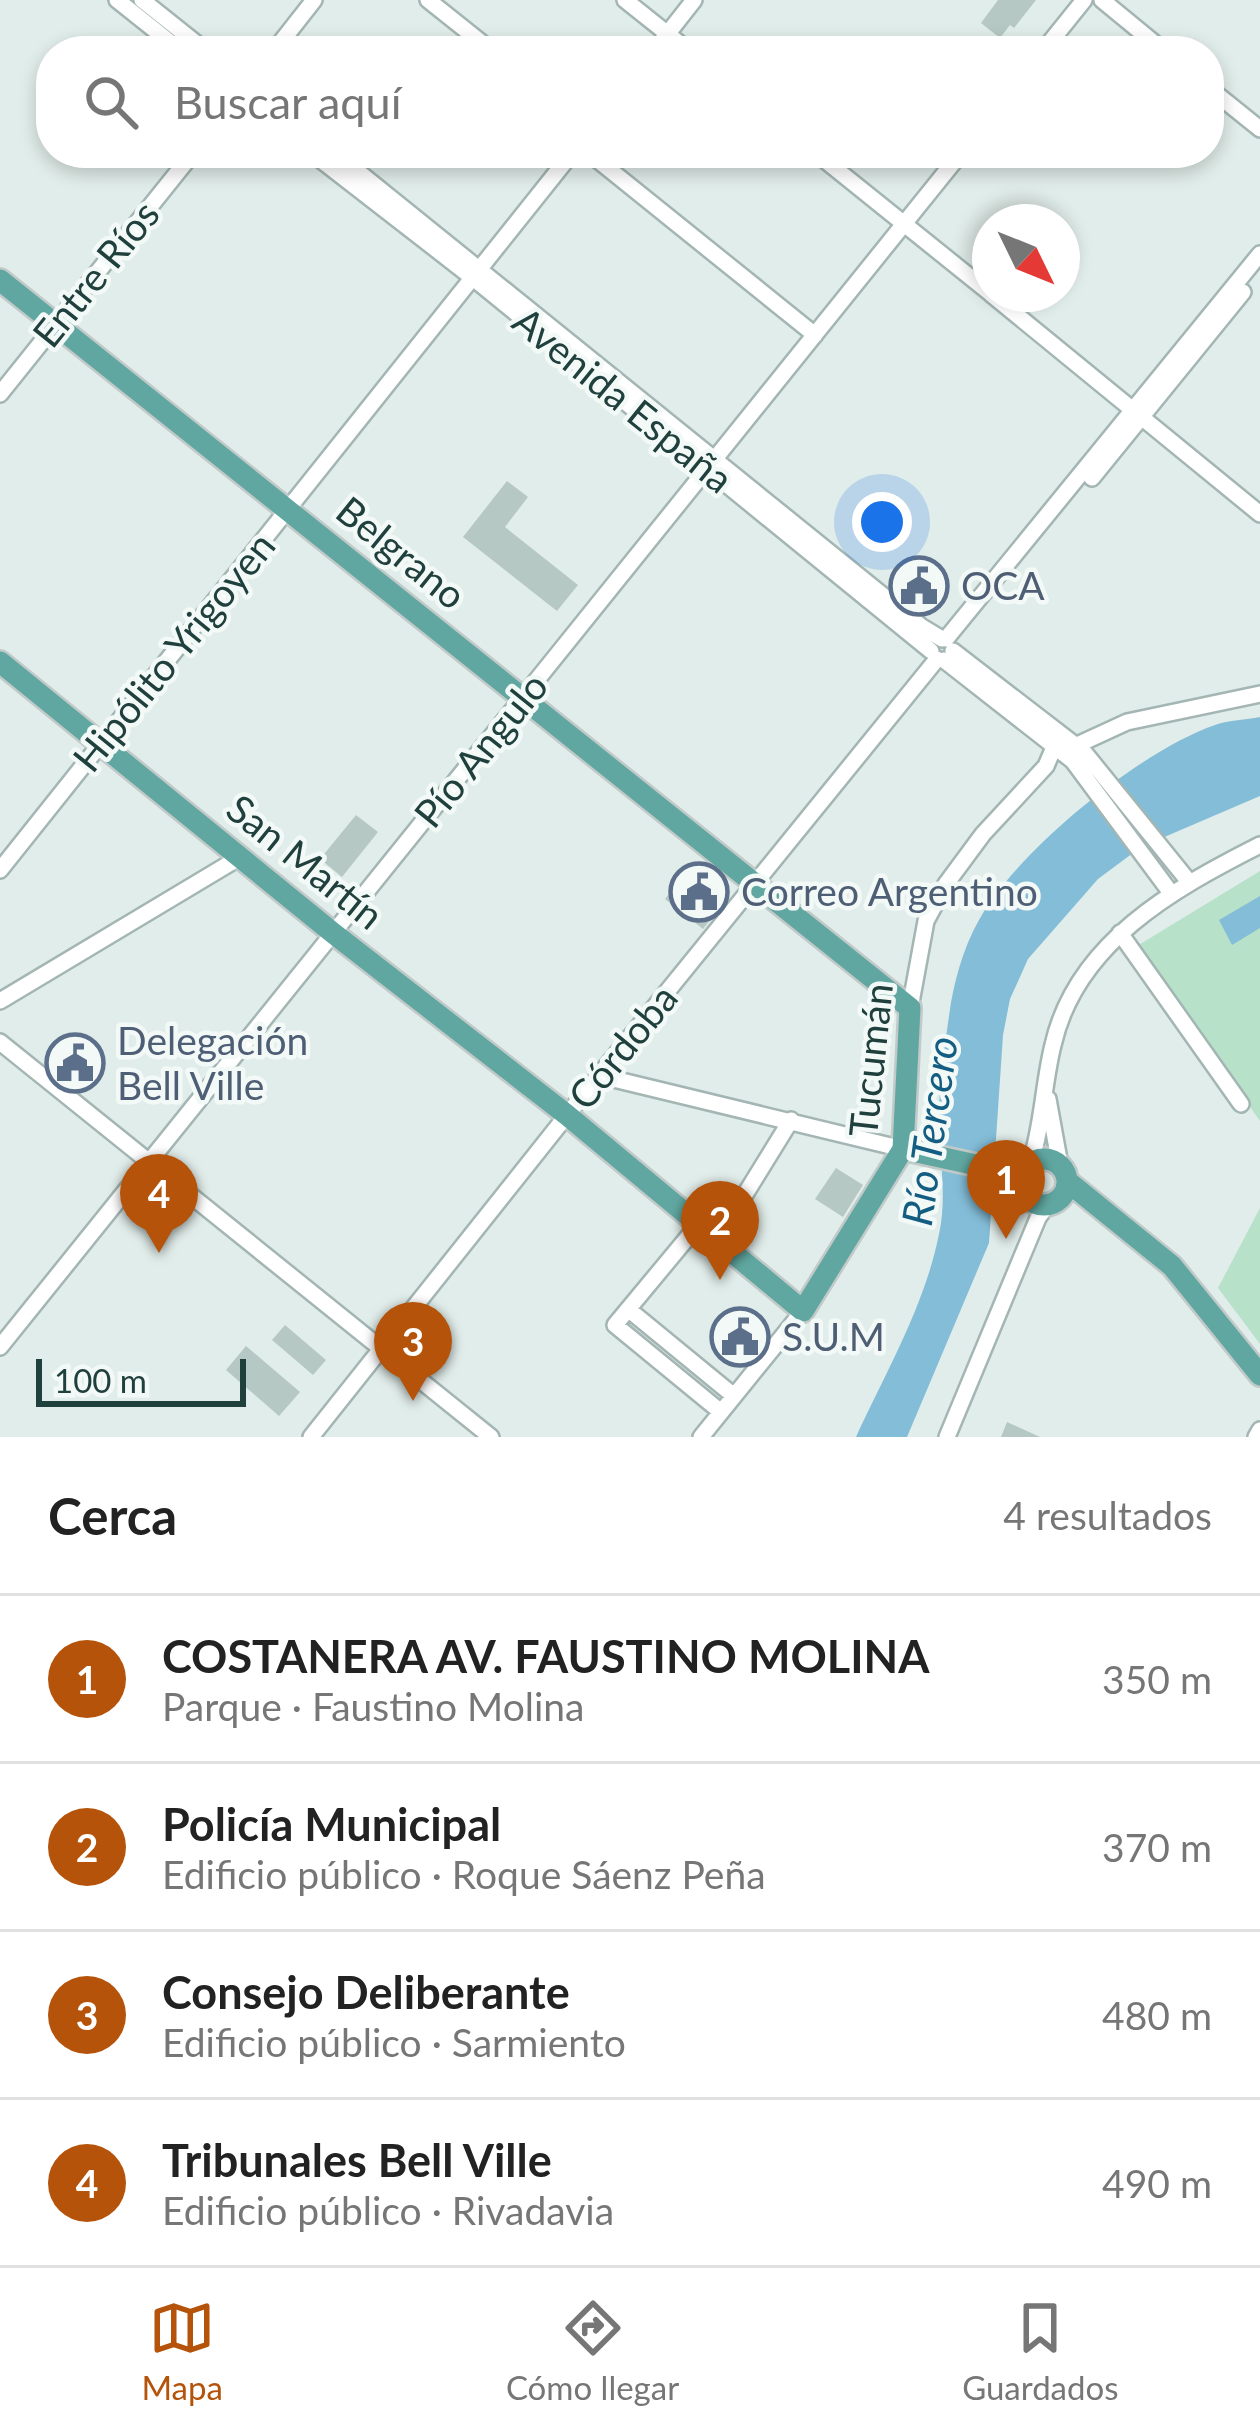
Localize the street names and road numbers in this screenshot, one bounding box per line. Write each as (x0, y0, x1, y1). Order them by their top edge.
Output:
street label: Entre Ríos (23, 191, 168, 355)
street label: Avenida España (505, 297, 743, 502)
street label: Belgrano (328, 486, 475, 618)
street label: Hipólito Yrigoyen (63, 523, 284, 780)
street label: Pío Angulo (404, 663, 556, 836)
street label: San Martín (219, 785, 393, 938)
street label: Córdoba (558, 975, 686, 1118)
street label: Tucumán (839, 981, 901, 1139)

